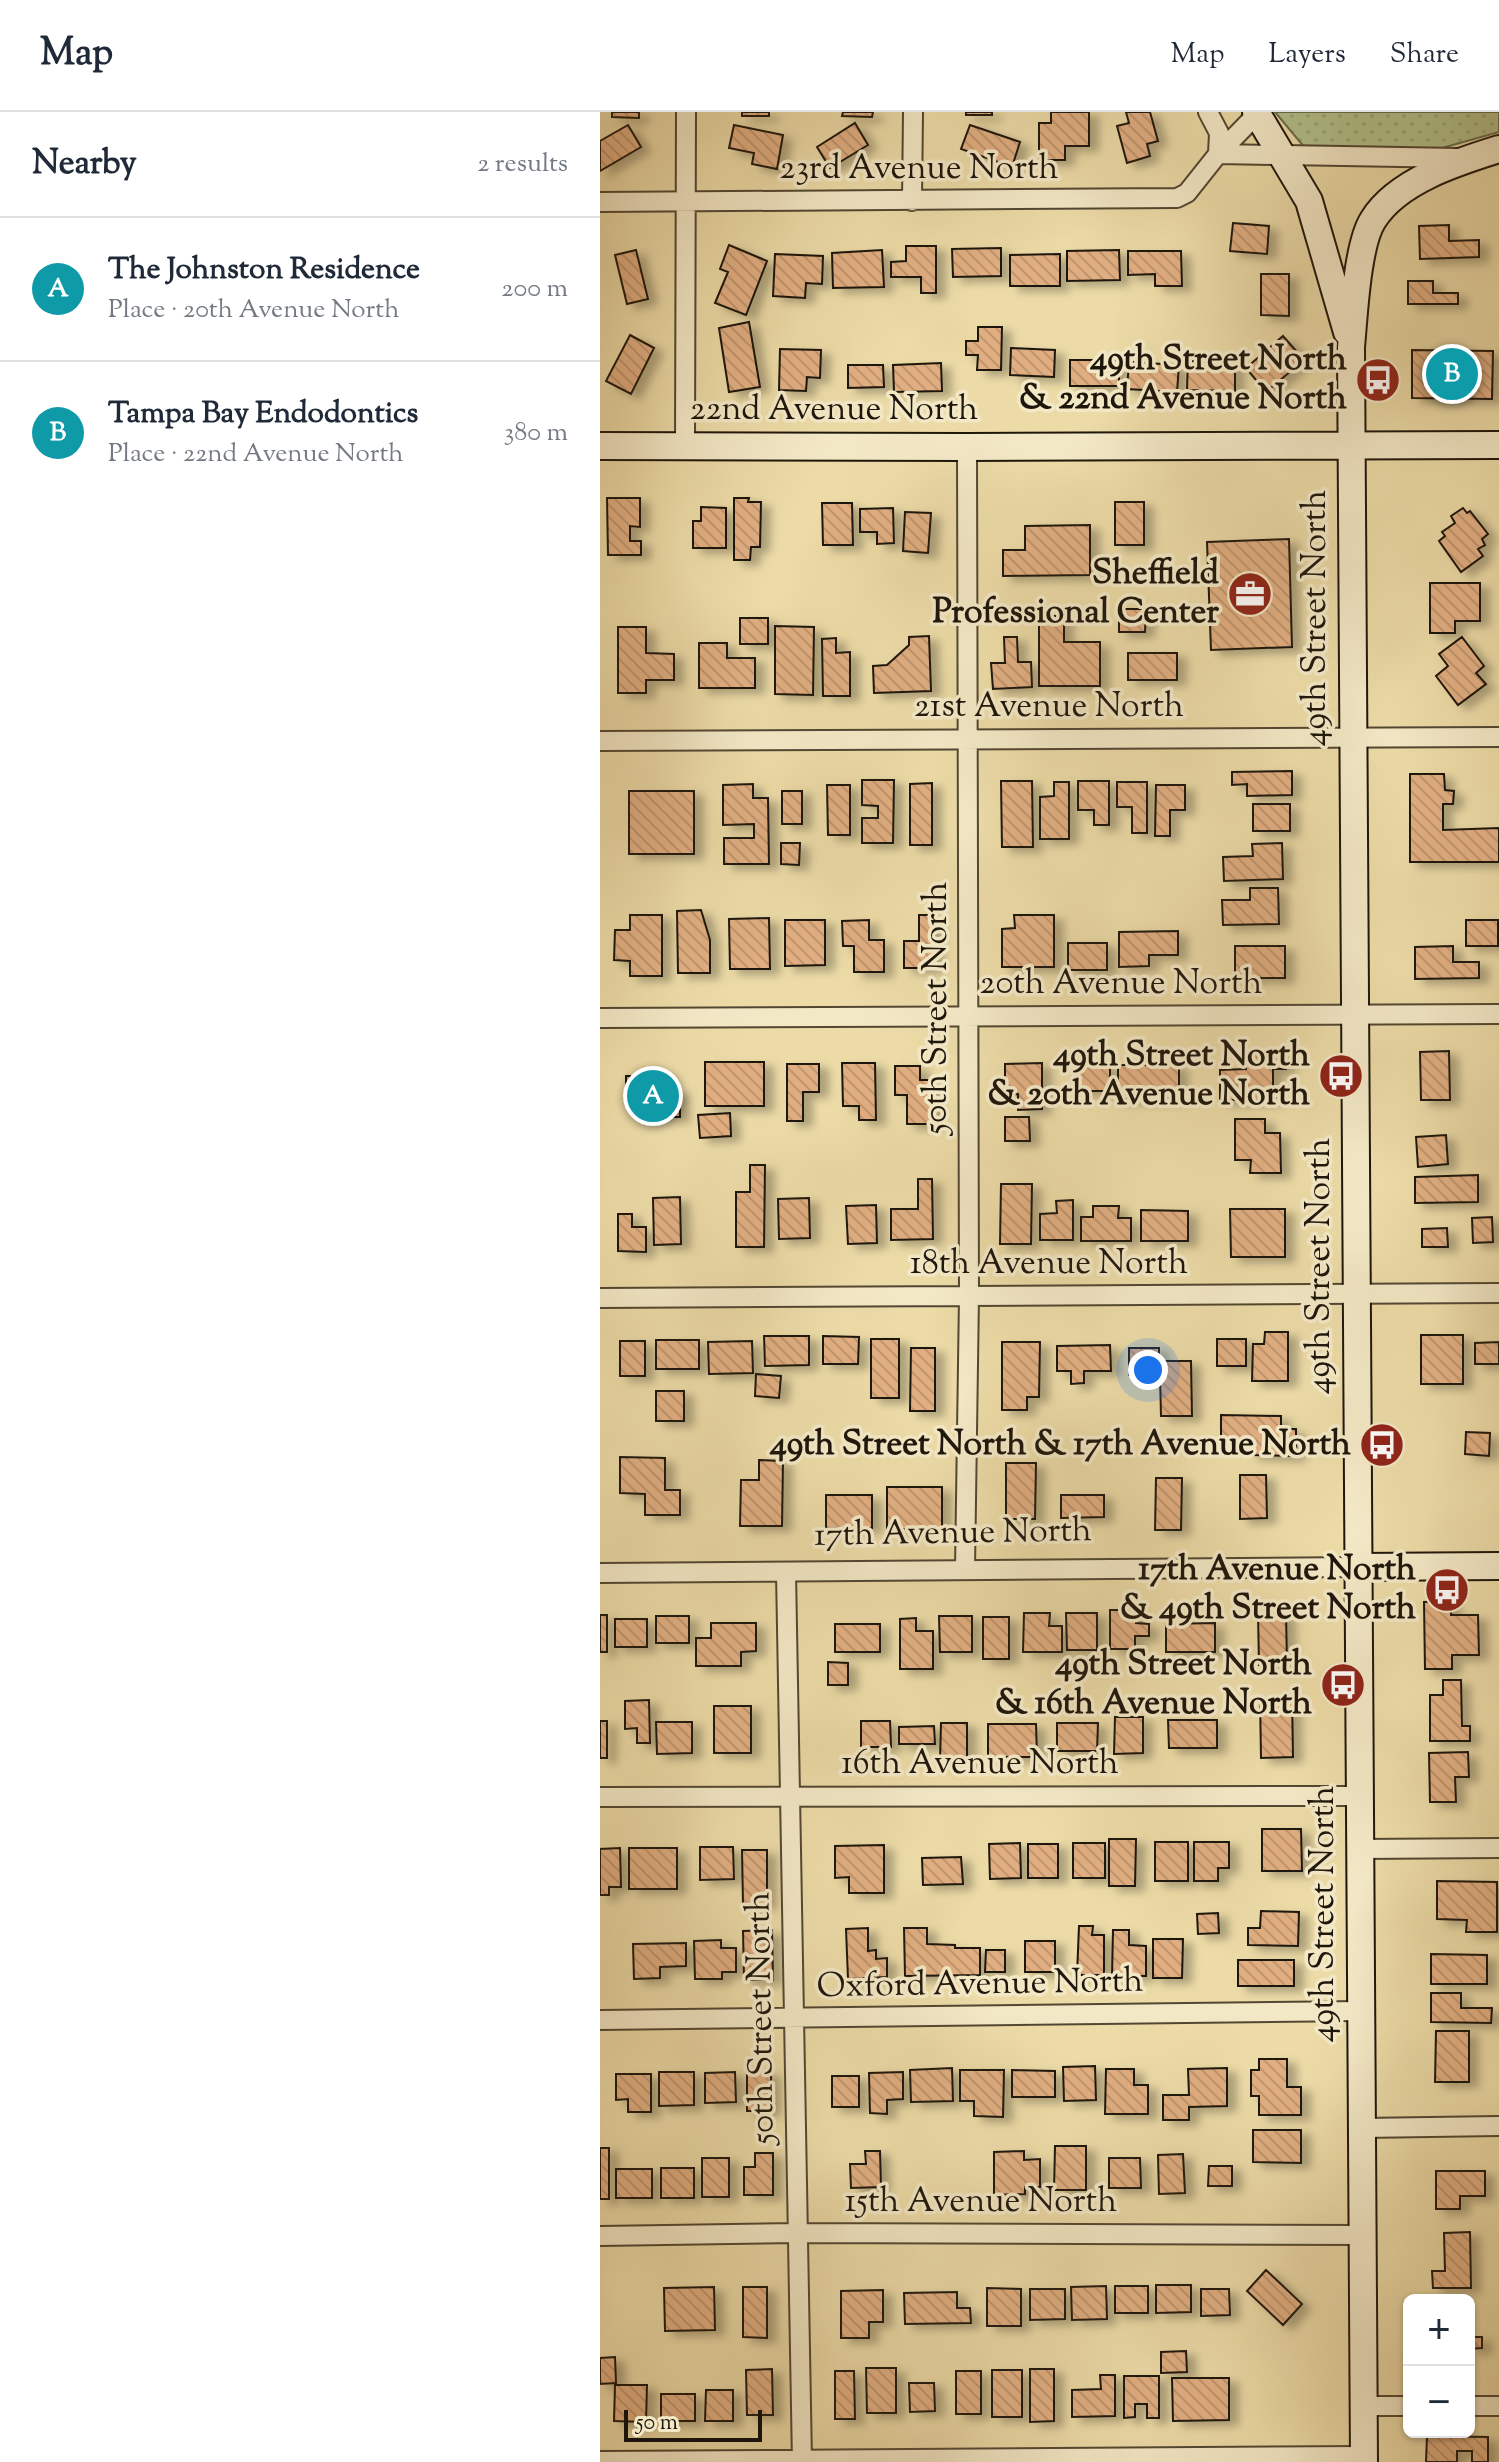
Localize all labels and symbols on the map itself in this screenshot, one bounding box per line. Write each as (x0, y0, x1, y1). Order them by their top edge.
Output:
street label: 23rd Avenue North (780, 145, 1059, 194)
place label: 49th Street North & 22nd Avenue North (1019, 336, 1347, 424)
pin: B (1426, 344, 1478, 404)
bus stop icon: 49th Street North & 22nd Avenue North (1354, 356, 1402, 404)
street label: 22nd Avenue North (690, 386, 978, 435)
street label: 49th Street North (1292, 490, 1341, 746)
place label: Sheffield Professional Center (932, 550, 1220, 638)
office icon: Sheffield Professional Center (1226, 570, 1274, 618)
street label: 21st Avenue North (914, 683, 1184, 732)
street label: 50th Street North (913, 882, 962, 1136)
street label: 20th Avenue North (980, 960, 1263, 1009)
place label: 49th Street North & 20th Avenue North (988, 1032, 1310, 1120)
bus stop icon: 49th Street North & 20th Avenue North (1317, 1052, 1365, 1100)
pin: A (627, 1066, 679, 1126)
street label: 49th Street North (1296, 1138, 1345, 1394)
street label: 18th Avenue North (910, 1240, 1188, 1289)
your location (1128, 1350, 1168, 1390)
place label: 49th Street North & 17th Avenue North (769, 1421, 1351, 1470)
bus stop icon: 49th Street North & 17th Avenue North (1358, 1421, 1406, 1469)
street label: 17th Avenue North (814, 1507, 1092, 1561)
place label: 17th Avenue North & 49th Street North (1120, 1546, 1416, 1634)
bus stop icon: 17th Avenue North & 49th Street North (1423, 1566, 1471, 1614)
place label: 49th Street North & 16th Avenue North (995, 1641, 1312, 1729)
bus stop icon: 49th Street North & 16th Avenue North (1319, 1661, 1367, 1709)
street label: 16th Avenue North (841, 1740, 1119, 1789)
street label: 49th Street North (1300, 1786, 1349, 2042)
street label: 50th Street North (735, 1891, 789, 2147)
street label: Oxford Avenue North (816, 1958, 1144, 2012)
street label: 15th Avenue North (845, 2178, 1117, 2227)
scale bar (624, 2406, 762, 2442)

